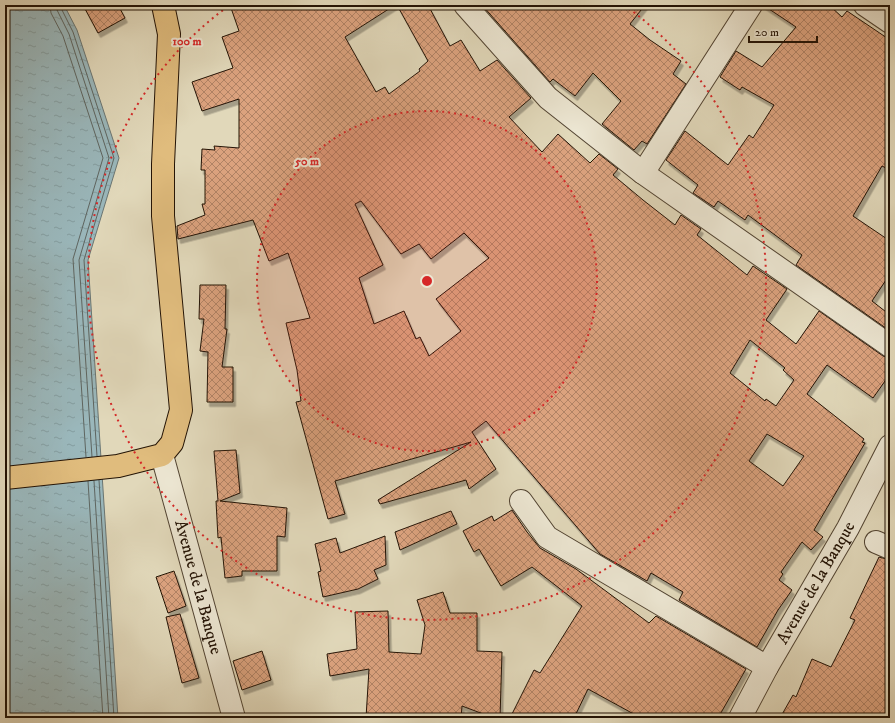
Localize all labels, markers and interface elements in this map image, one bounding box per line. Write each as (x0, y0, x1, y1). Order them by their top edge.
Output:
scale bar (749, 18, 817, 44)
text: 20 m (755, 25, 779, 40)
text: 100 m (173, 34, 201, 49)
text: 50 m (294, 154, 319, 169)
centre of rings (420, 274, 434, 288)
street label: Avenue de la Banque (169, 517, 227, 657)
street label: Avenue de la Banque (772, 518, 860, 648)

